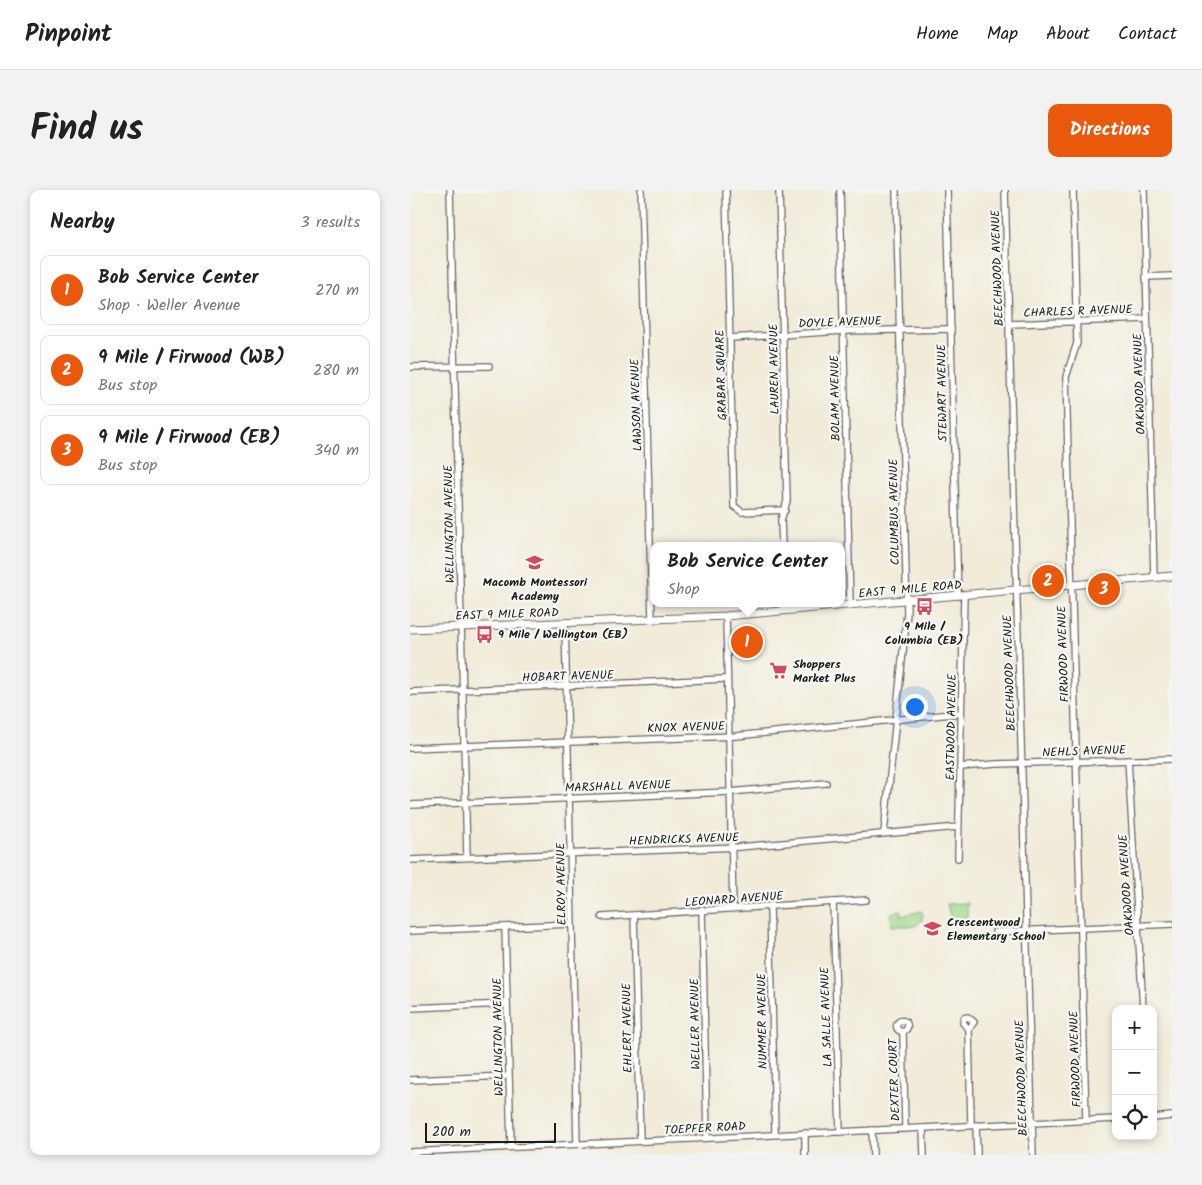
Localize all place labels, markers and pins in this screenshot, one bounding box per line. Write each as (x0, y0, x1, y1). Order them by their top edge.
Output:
school or university icon: Macomb Montessori Academy (525, 553, 545, 573)
pin: 2 (1032, 562, 1064, 600)
pin: 3 (1088, 570, 1120, 608)
place label: Macomb Montessori Academy (483, 573, 588, 606)
bus stop icon: 9 Mile / Columbia (EB) (914, 597, 934, 617)
place label: 9 Mile / Columbia (EB) (885, 617, 963, 650)
pin: 1 (731, 623, 763, 661)
bus stop icon: 9 Mile / Wellington (EB) (474, 624, 494, 644)
place label: 9 Mile / Wellington (EB) (498, 625, 628, 644)
place label: Shoppers Market Plus (793, 655, 856, 688)
supermarket icon: Shoppers Market Plus (769, 661, 789, 681)
place label: Crescentwood Elementary School (947, 913, 1046, 946)
school or university icon: Crescentwood Elementary School (923, 919, 943, 939)

